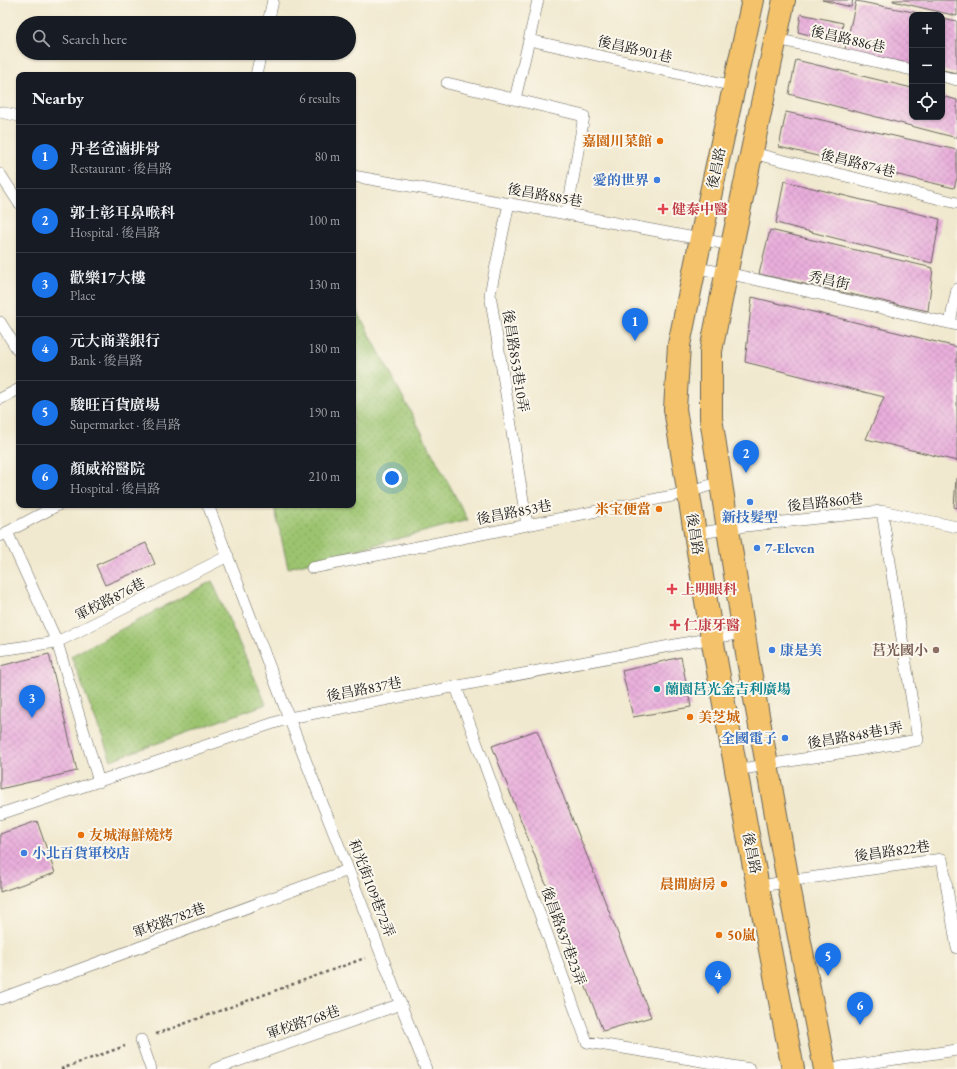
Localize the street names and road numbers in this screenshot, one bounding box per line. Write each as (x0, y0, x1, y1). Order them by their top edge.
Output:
street label: 後昌路886巷 (809, 22, 887, 56)
street label: 後昌路901巷 (596, 32, 674, 66)
street label: 後昌路874巷 (819, 145, 897, 181)
street label: 後昌路 (703, 146, 729, 190)
street label: 後昌路885巷 (506, 180, 584, 210)
street label: 秀昌街 (807, 267, 851, 293)
street label: 後昌路853巷10弄 (499, 308, 533, 414)
street label: 後昌路860巷 (786, 489, 864, 515)
street label: 後昌路853巷 (475, 496, 553, 528)
street label: 後昌路 (683, 512, 707, 556)
street label: 軍校路876巷 (72, 574, 148, 624)
street label: 後昌路837巷 (325, 673, 403, 705)
street label: 後昌路848巷1弄 (806, 718, 904, 752)
street label: 後昌路 (739, 831, 765, 875)
street label: 和光街109巷72弄 (345, 836, 399, 940)
street label: 後昌路822巷 (853, 837, 931, 865)
street label: 後昌路837巷23弄 (538, 884, 590, 988)
street label: 軍校路782巷 (130, 899, 208, 941)
street label: 軍校路768巷 (264, 1001, 342, 1043)

